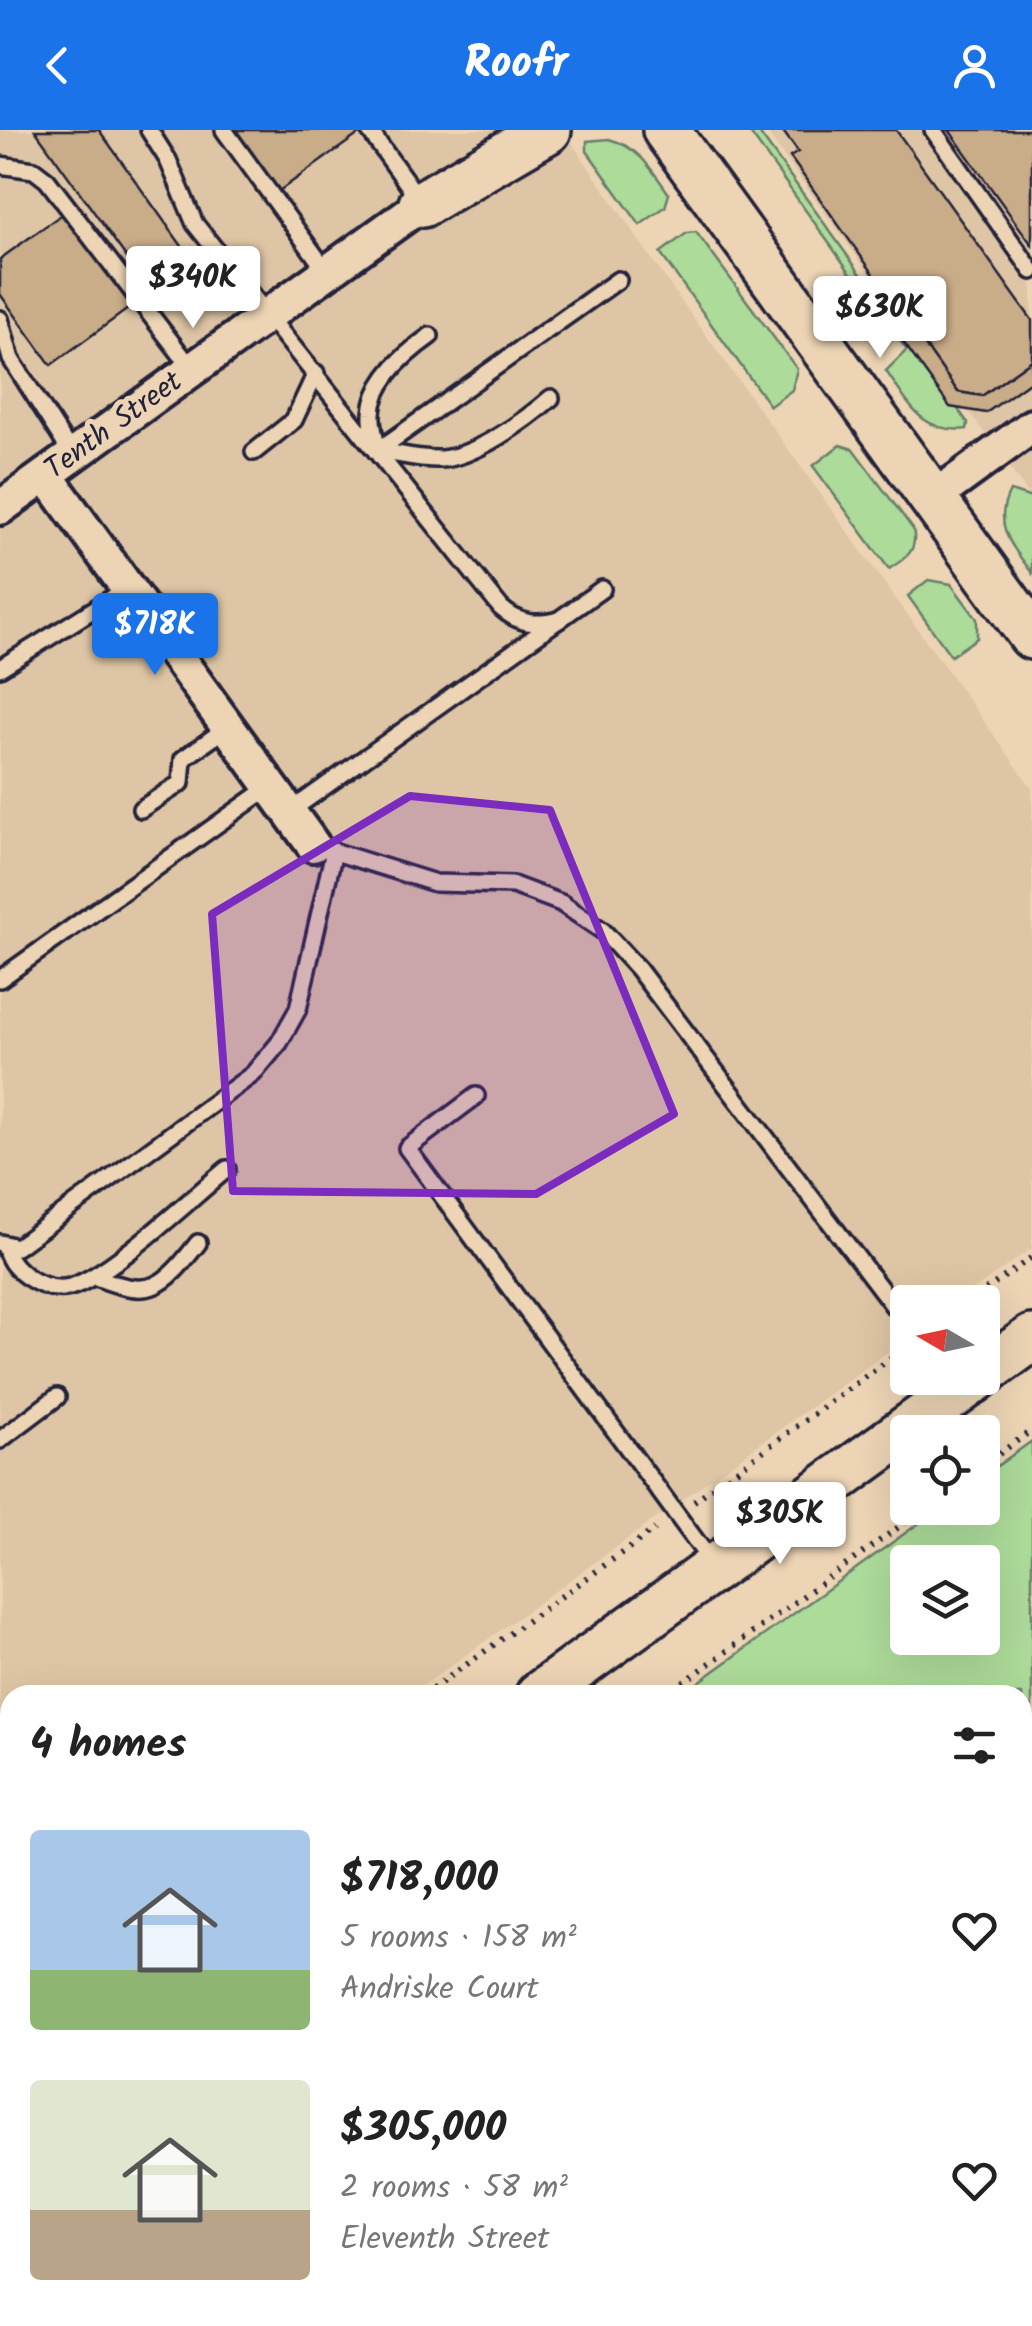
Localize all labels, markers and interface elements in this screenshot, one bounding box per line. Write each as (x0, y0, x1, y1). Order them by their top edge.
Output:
text: Roofr (464, 29, 568, 101)
icon: back (30, 38, 85, 93)
icon: person (947, 38, 1002, 93)
pin: $340K (123, 246, 263, 331)
text: $340K (148, 253, 238, 304)
pin: $630K (810, 276, 950, 361)
text: $630K (835, 283, 925, 334)
street label: Tenth Street (35, 359, 194, 493)
pin: $718K (85, 593, 225, 678)
text: $718K (114, 600, 196, 651)
north arrow (890, 1285, 1000, 1395)
map controls (890, 1285, 1000, 1655)
button: locate (890, 1415, 1000, 1525)
pin: $305K (710, 1482, 850, 1567)
text: $305K (736, 1489, 824, 1540)
button: layers (890, 1545, 1000, 1655)
text: 4 homes (30, 1712, 186, 1779)
icon: filters (947, 1718, 1002, 1773)
text: $718,000 (340, 1846, 498, 1913)
icon: home (110, 1870, 230, 1990)
icon: heart (947, 1903, 1002, 1958)
text: 5 rooms · 158 m² (340, 1913, 577, 1964)
text: Andriske Court (340, 1964, 539, 2015)
text: $305,000 (340, 2096, 506, 2163)
icon: home (110, 2120, 230, 2240)
icon: heart (947, 2153, 1002, 2208)
text: 2 rooms · 58 m² (340, 2163, 568, 2214)
text: Eleventh Street (340, 2214, 549, 2265)

